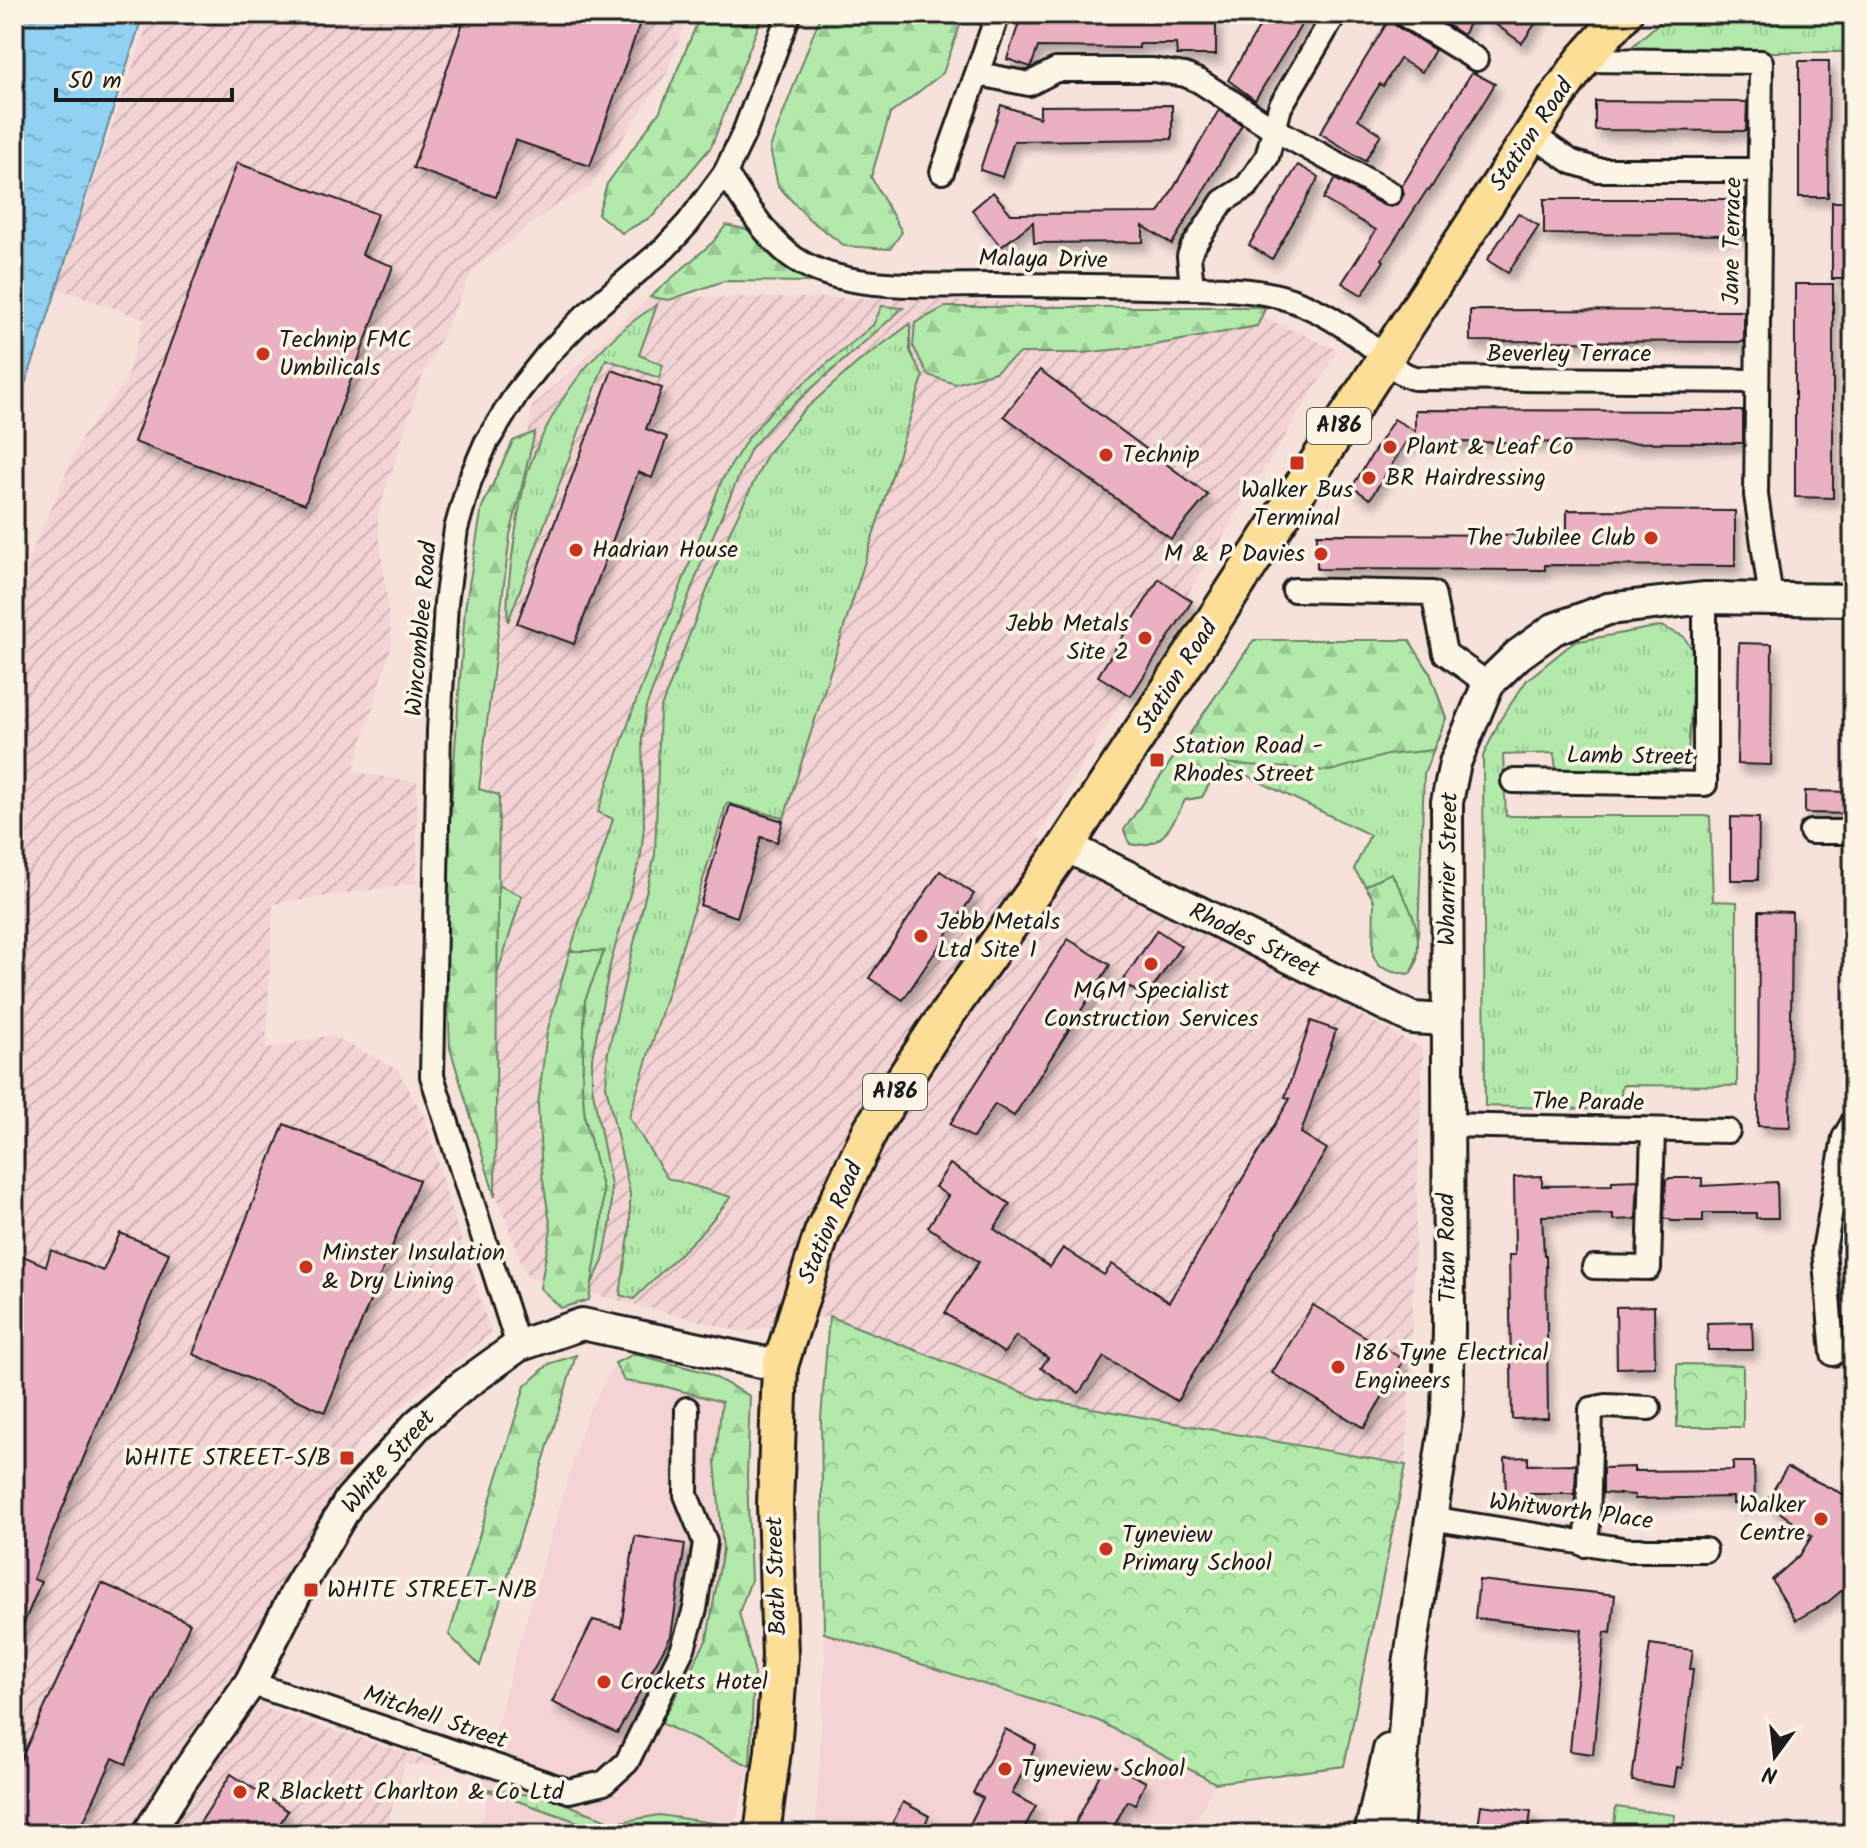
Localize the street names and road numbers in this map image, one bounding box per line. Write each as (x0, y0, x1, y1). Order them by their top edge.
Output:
street label: Station Road (1480, 69, 1585, 200)
street label: Jane Terrace (1712, 176, 1754, 305)
street label: Malaya Drive (978, 239, 1108, 281)
street label: Beverley Terrace (1487, 335, 1652, 374)
road number: A186 (1307, 408, 1371, 444)
street label: Wincomblee Road (395, 539, 449, 718)
street label: Station Road (1125, 611, 1229, 742)
street label: Lamb Street (1566, 736, 1694, 778)
street label: Wharrier Street (1428, 791, 1470, 946)
street label: Rhodes Street (1182, 893, 1327, 990)
road number: A186 (863, 1074, 927, 1110)
street label: The Parade (1531, 1083, 1645, 1123)
street label: Station Road (788, 1155, 875, 1290)
street label: Titan Road (1428, 1192, 1468, 1303)
street label: White Street (332, 1400, 446, 1523)
street label: Whitworth Place (1487, 1483, 1655, 1541)
street label: Bath Street (755, 1515, 799, 1636)
street label: Mitchell Street (357, 1675, 513, 1761)

